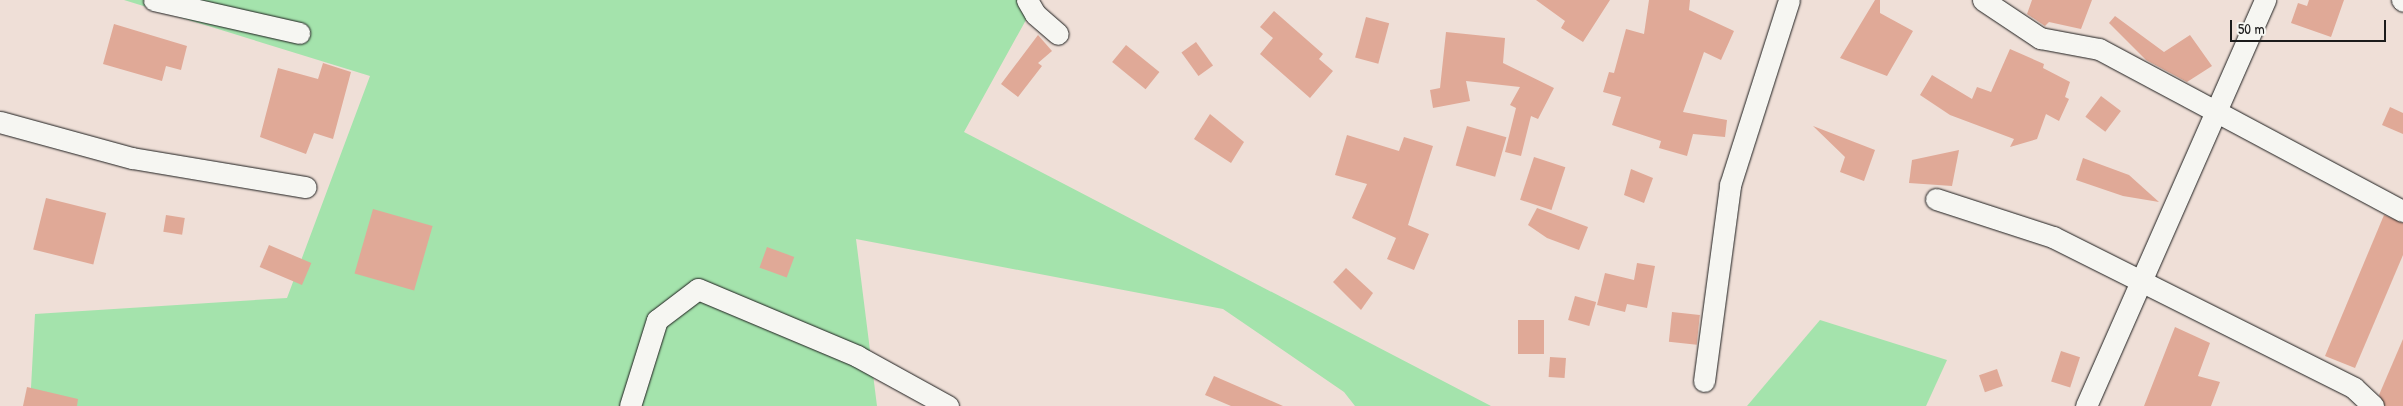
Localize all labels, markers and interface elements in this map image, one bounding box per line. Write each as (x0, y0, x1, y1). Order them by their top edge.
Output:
scale bar (2233, 10, 2389, 42)
text: 50 m (2238, 18, 2265, 39)

